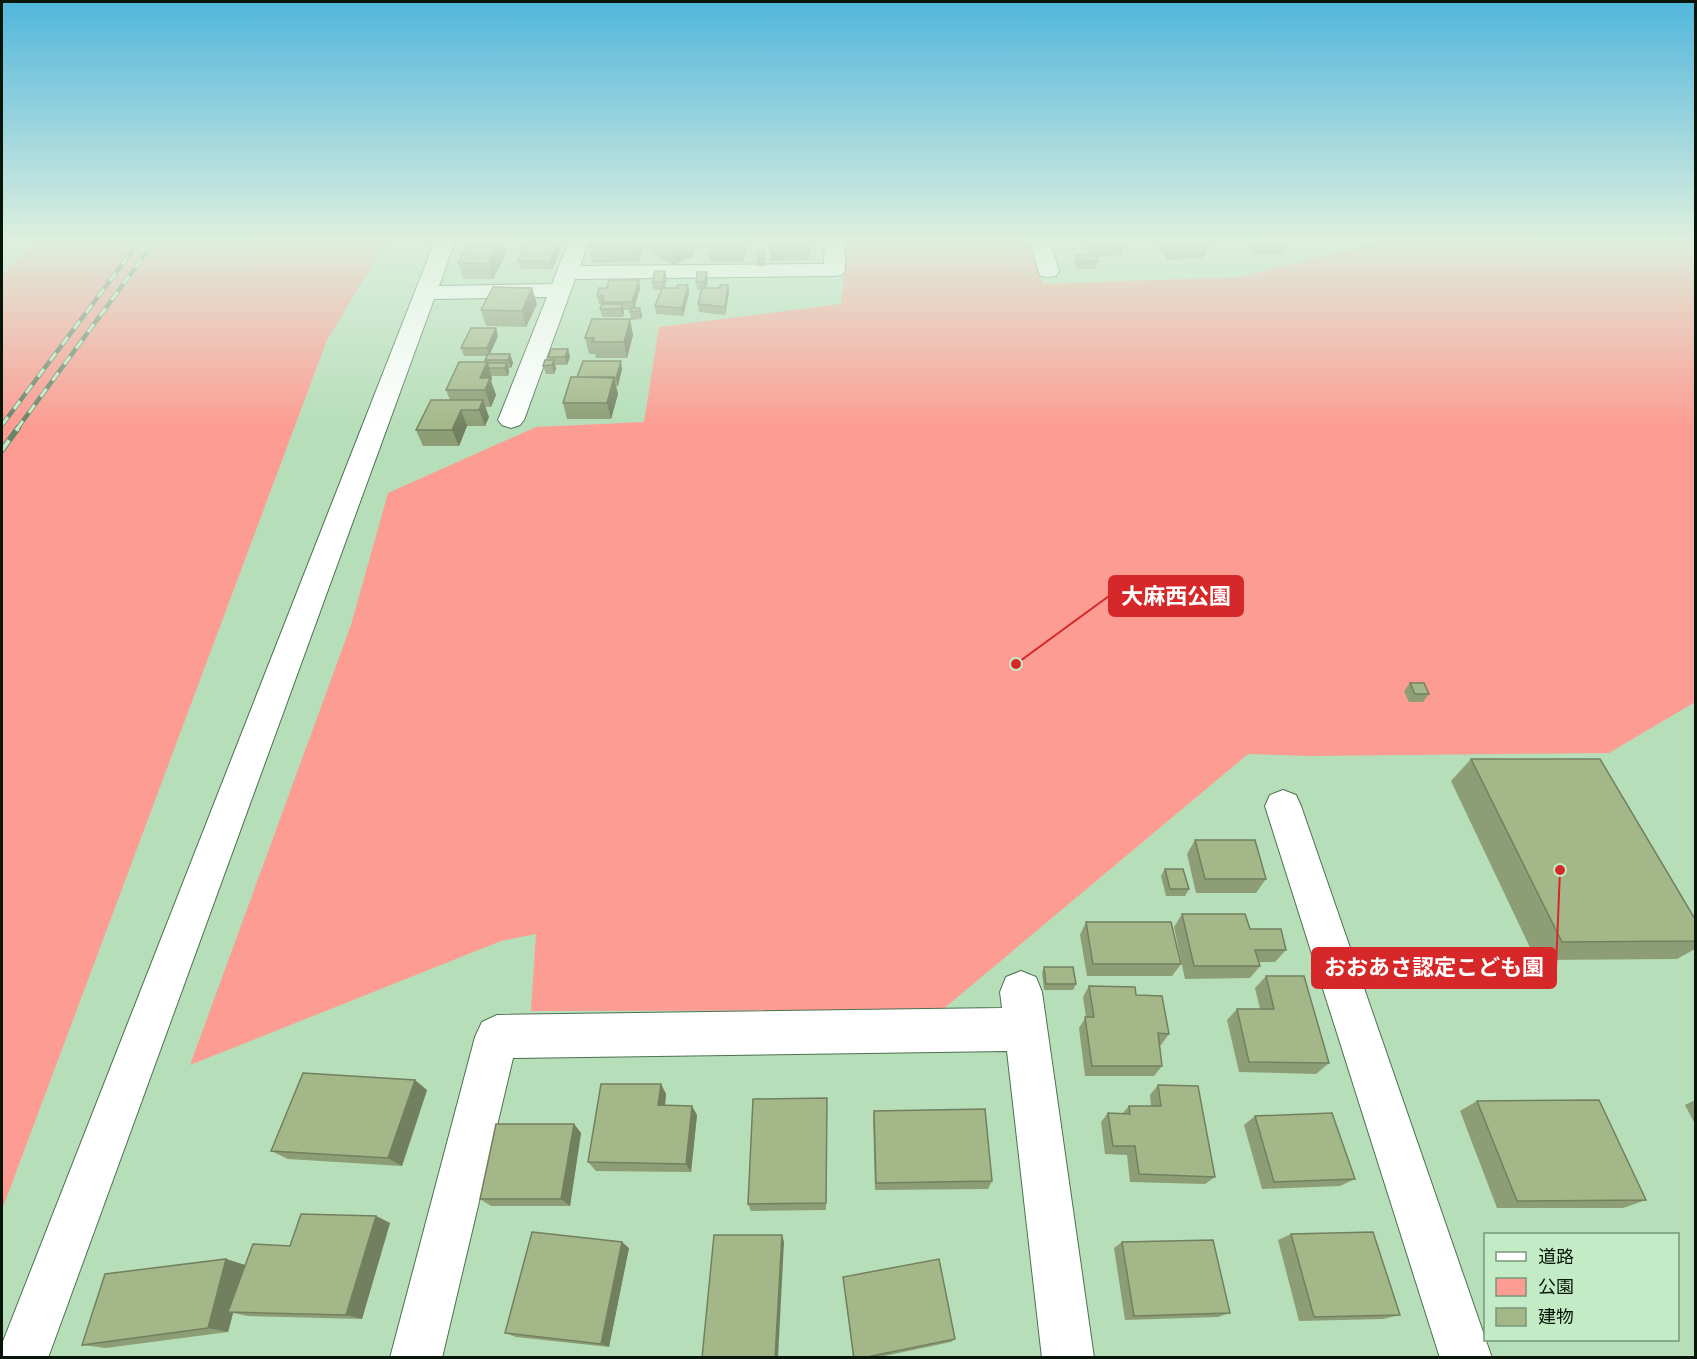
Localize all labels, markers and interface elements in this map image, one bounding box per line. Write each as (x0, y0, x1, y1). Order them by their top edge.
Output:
callout: 大麻西公園 (1109, 576, 1243, 616)
text: 大麻西公園 (1121, 584, 1231, 609)
callout: おおあさ認定こども園 (1312, 948, 1556, 988)
text: おおあさ認定こども園 (1324, 955, 1544, 980)
legend (1484, 1233, 1679, 1341)
text: 道路 (1538, 1246, 1574, 1267)
text: 公園 (1538, 1276, 1574, 1297)
text: 建物 (1538, 1306, 1574, 1327)

